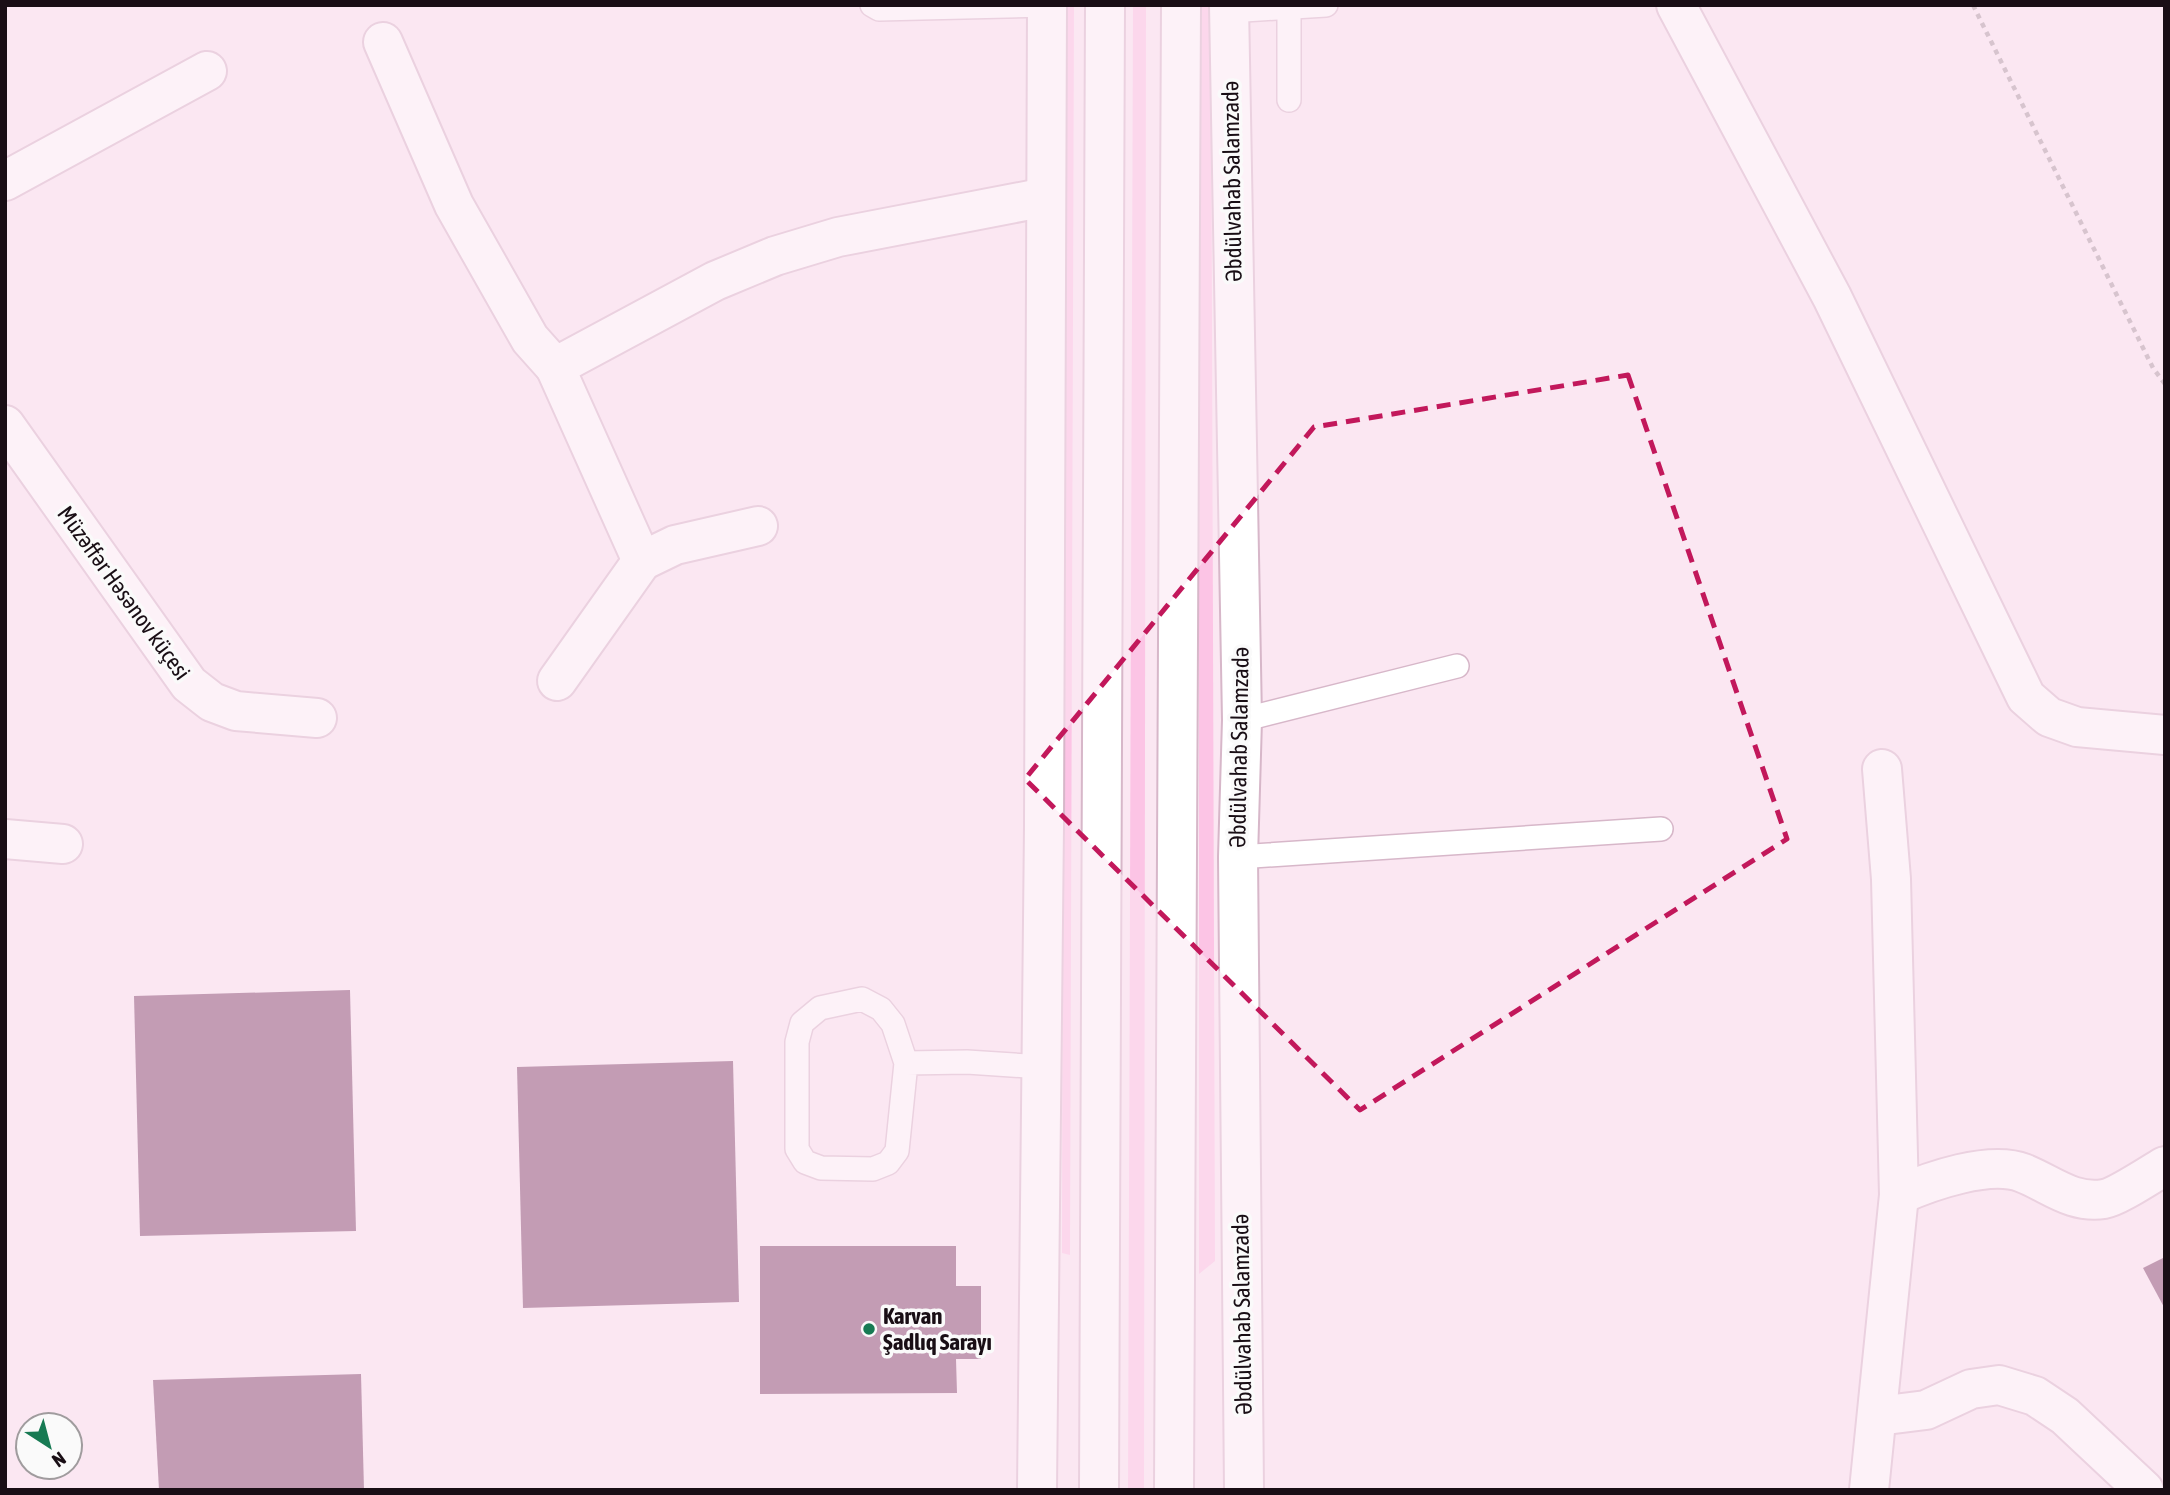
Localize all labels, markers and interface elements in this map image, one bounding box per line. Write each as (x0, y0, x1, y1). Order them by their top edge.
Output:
street label: Əbdülvahab Salamzadə (1217, 80, 1247, 282)
street label: Müzəffər Həsənov küçesi (52, 501, 196, 685)
street label: Əbdülvahab Salamzadə (1224, 646, 1254, 848)
street label: Əbdülvahab Salamzadə (1227, 1213, 1257, 1415)
place label: Karvan Şadlıq Sarayı (883, 1303, 992, 1355)
marker: Karvan Şadlıq Sarayı (861, 1321, 877, 1337)
north arrow (14, 1411, 84, 1481)
text: N (48, 1448, 70, 1472)

